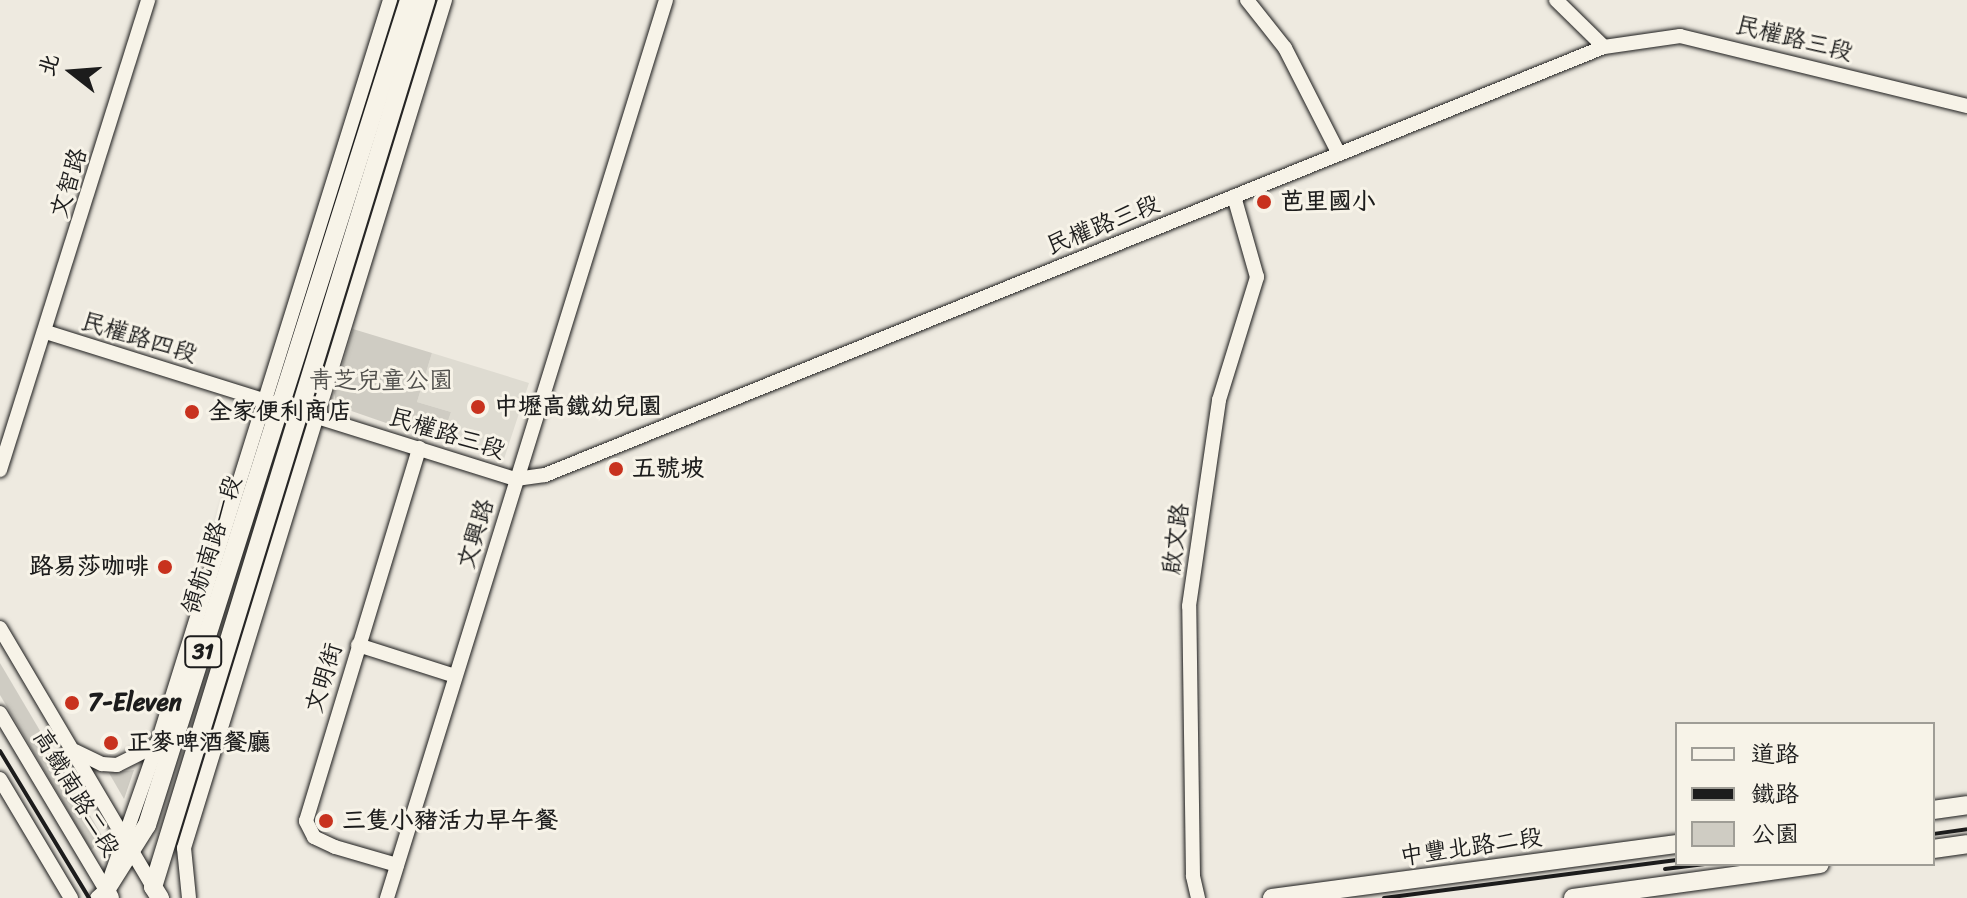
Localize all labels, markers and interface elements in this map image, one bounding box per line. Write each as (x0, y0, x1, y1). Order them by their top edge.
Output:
street label: 民權路三段 (1732, 11, 1856, 67)
north arrow (32, 32, 112, 112)
text: 北 (27, 49, 70, 81)
street label: 文智路 (45, 144, 93, 222)
place label: 芭里國小 (1280, 188, 1376, 216)
street label: 民權路三段 (1042, 189, 1164, 261)
marker: 芭里國小 (1255, 193, 1273, 211)
street label: 民權路四段 (77, 307, 201, 369)
park label: 青芝兒童公園 (309, 367, 453, 395)
place label: 中壢高鐵幼兒園 (494, 393, 662, 421)
place label: 全家便利商店 (208, 398, 352, 426)
marker: 中壢高鐵幼兒園 (469, 398, 487, 416)
marker: 全家便利商店 (183, 403, 201, 421)
street label: 民權路三段 (385, 403, 509, 465)
place label: 五號坡 (632, 455, 704, 483)
marker: 五號坡 (607, 460, 625, 478)
street label: 領航南路一段 (176, 472, 248, 618)
street label: 文興路 (452, 495, 500, 573)
street label: 啟文路 (1157, 501, 1195, 577)
place label: 路易莎咖啡 (29, 553, 149, 581)
marker: 路易莎咖啡 (156, 558, 174, 576)
road number: 31 (183, 634, 223, 670)
street label: 文明街 (300, 639, 348, 717)
place label: 7-Eleven (88, 689, 182, 717)
marker: 7-Eleven (63, 694, 81, 712)
legend (1675, 722, 1935, 866)
street label: 高鐵南路二段 (27, 724, 125, 862)
place label: 正麥啤酒餐廳 (127, 729, 271, 757)
text: 道路 (1751, 733, 1799, 775)
marker: 正麥啤酒餐廳 (102, 734, 120, 752)
text: 鐵路 (1751, 773, 1799, 815)
place label: 三隻小豬活力早午餐 (342, 807, 558, 835)
marker: 三隻小豬活力早午餐 (317, 812, 335, 830)
text: 公園 (1751, 813, 1799, 855)
street label: 中豐北路二段 (1398, 823, 1544, 871)

